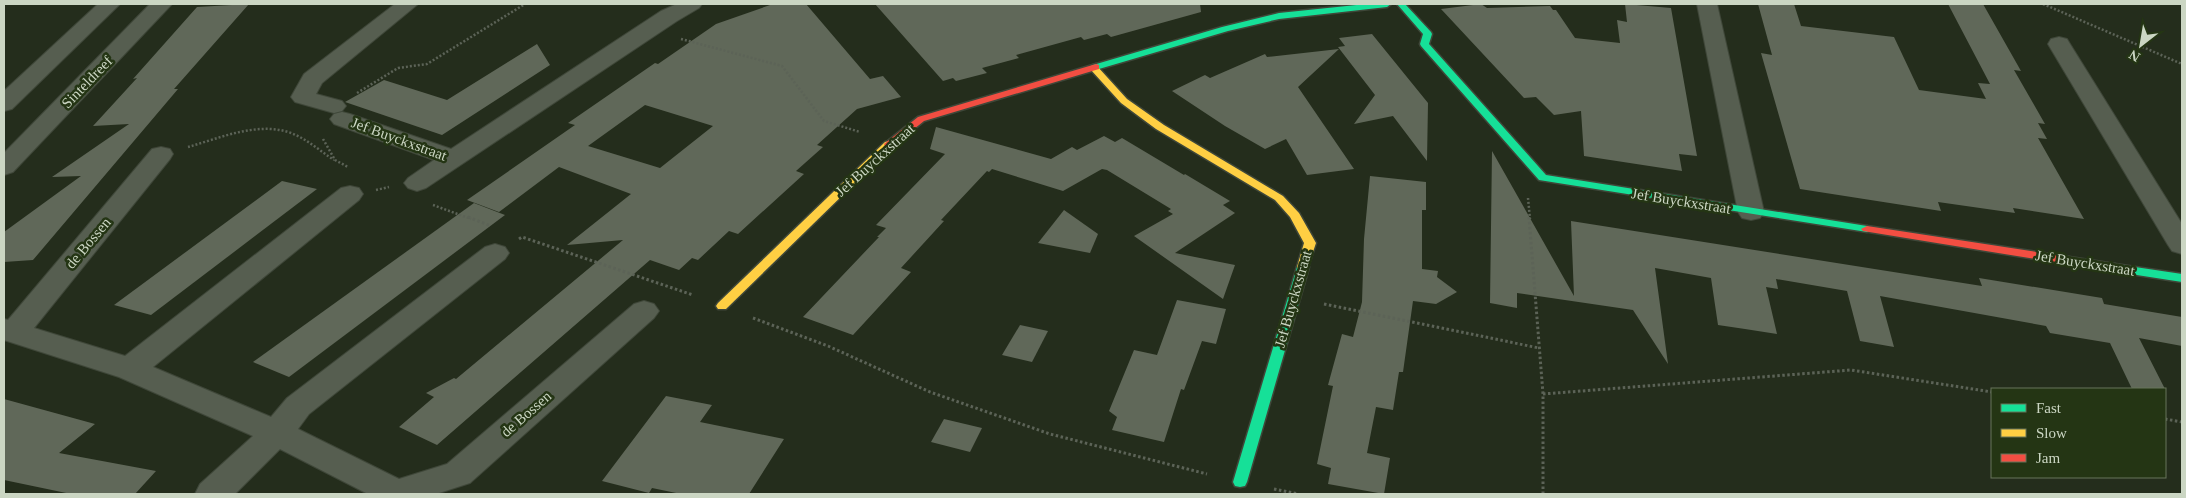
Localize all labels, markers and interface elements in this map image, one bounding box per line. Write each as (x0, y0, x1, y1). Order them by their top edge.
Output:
north arrow (2116, 20, 2166, 70)
text: N (2126, 47, 2143, 65)
street label: Sinteldreef (58, 53, 116, 111)
street label: Jef Buyckxstraat (349, 114, 450, 164)
street label: Jef Buyckxstraat (832, 120, 918, 200)
street label: Jef Buyckxstraat (1630, 185, 1733, 217)
street label: de Bossen (62, 214, 114, 272)
street label: Jef Buyckxstraat (2034, 247, 2137, 279)
street label: Jef Buyckxstraat (1271, 248, 1315, 349)
street label: de Bossen (498, 388, 555, 440)
legend (1991, 388, 2166, 478)
text: Fast (2036, 400, 2062, 416)
text: Slow (2036, 425, 2067, 441)
text: Jam (2036, 450, 2060, 466)

